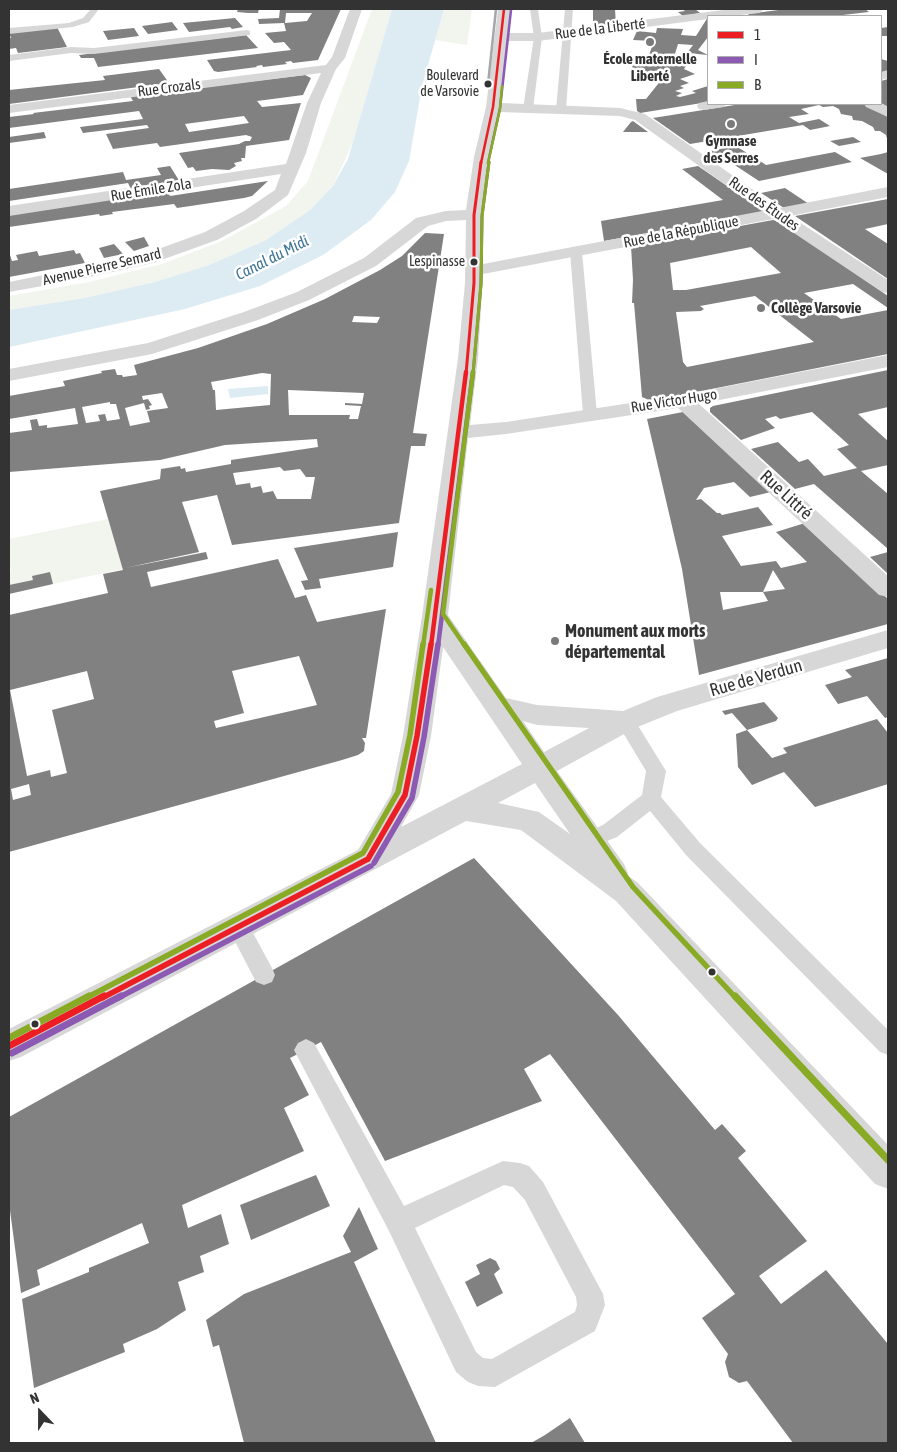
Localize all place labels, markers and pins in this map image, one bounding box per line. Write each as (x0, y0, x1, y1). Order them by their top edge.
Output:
marker: École maternelle Liberté (644, 36, 656, 48)
place label: École maternelle Liberté (603, 50, 697, 85)
place label: Boulevard de Varsovie (420, 68, 479, 100)
marker: Boulevard de Varsovie (483, 79, 493, 89)
marker: Gymnase des Serres (725, 118, 737, 130)
place label: Gymnase des Serres (703, 132, 759, 167)
place label: Lespinasse (409, 254, 465, 270)
marker: Lespinasse (469, 257, 479, 267)
place label: Collège Varsovie (771, 299, 861, 317)
marker: Collège Varsovie (755, 302, 767, 314)
place label: Monument aux morts départemental (565, 620, 705, 662)
marker: Monument aux morts départemental (549, 635, 561, 647)
unlabelled marker (707, 967, 717, 977)
unlabelled marker (30, 1019, 40, 1029)

